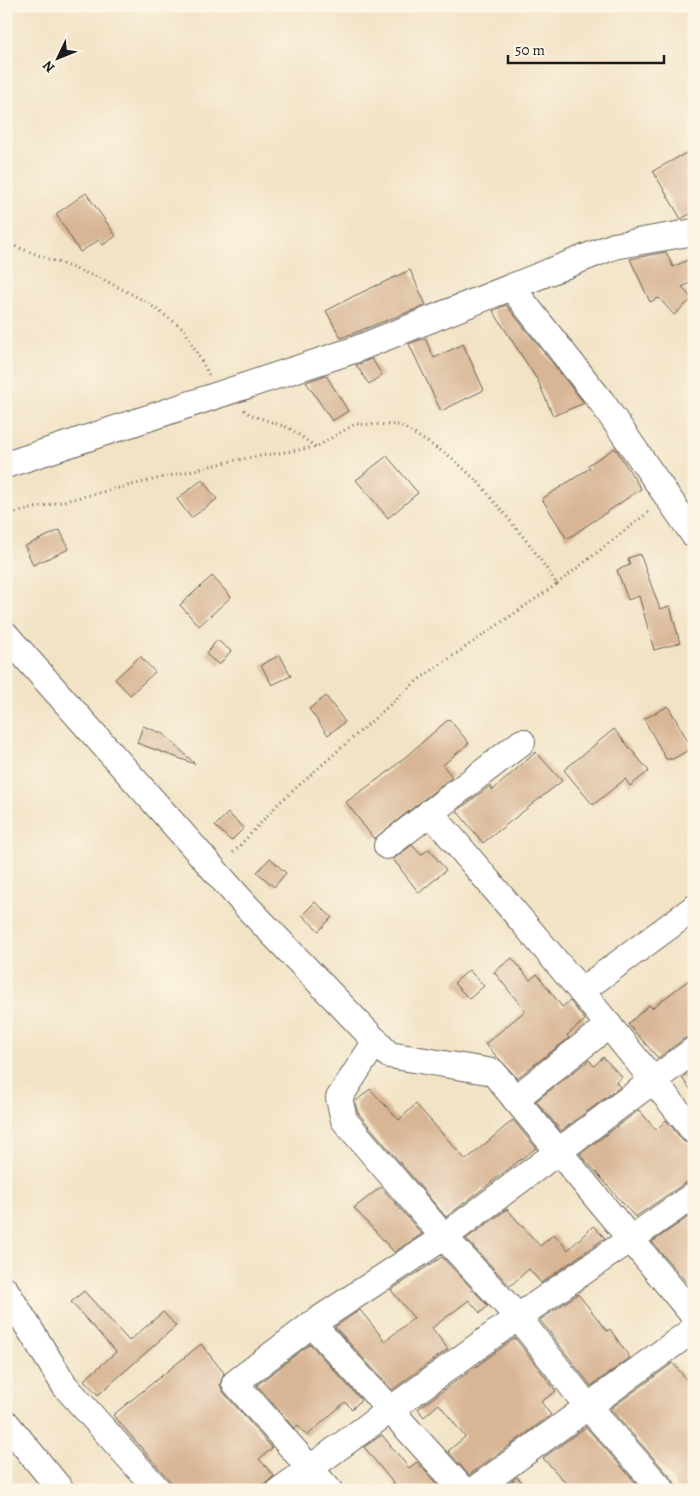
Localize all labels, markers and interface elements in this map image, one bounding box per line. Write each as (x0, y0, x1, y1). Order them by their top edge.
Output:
north arrow (32, 32, 82, 82)
scale bar (508, 32, 664, 64)
text: 50 m (515, 40, 545, 60)
text: N (38, 56, 59, 77)

